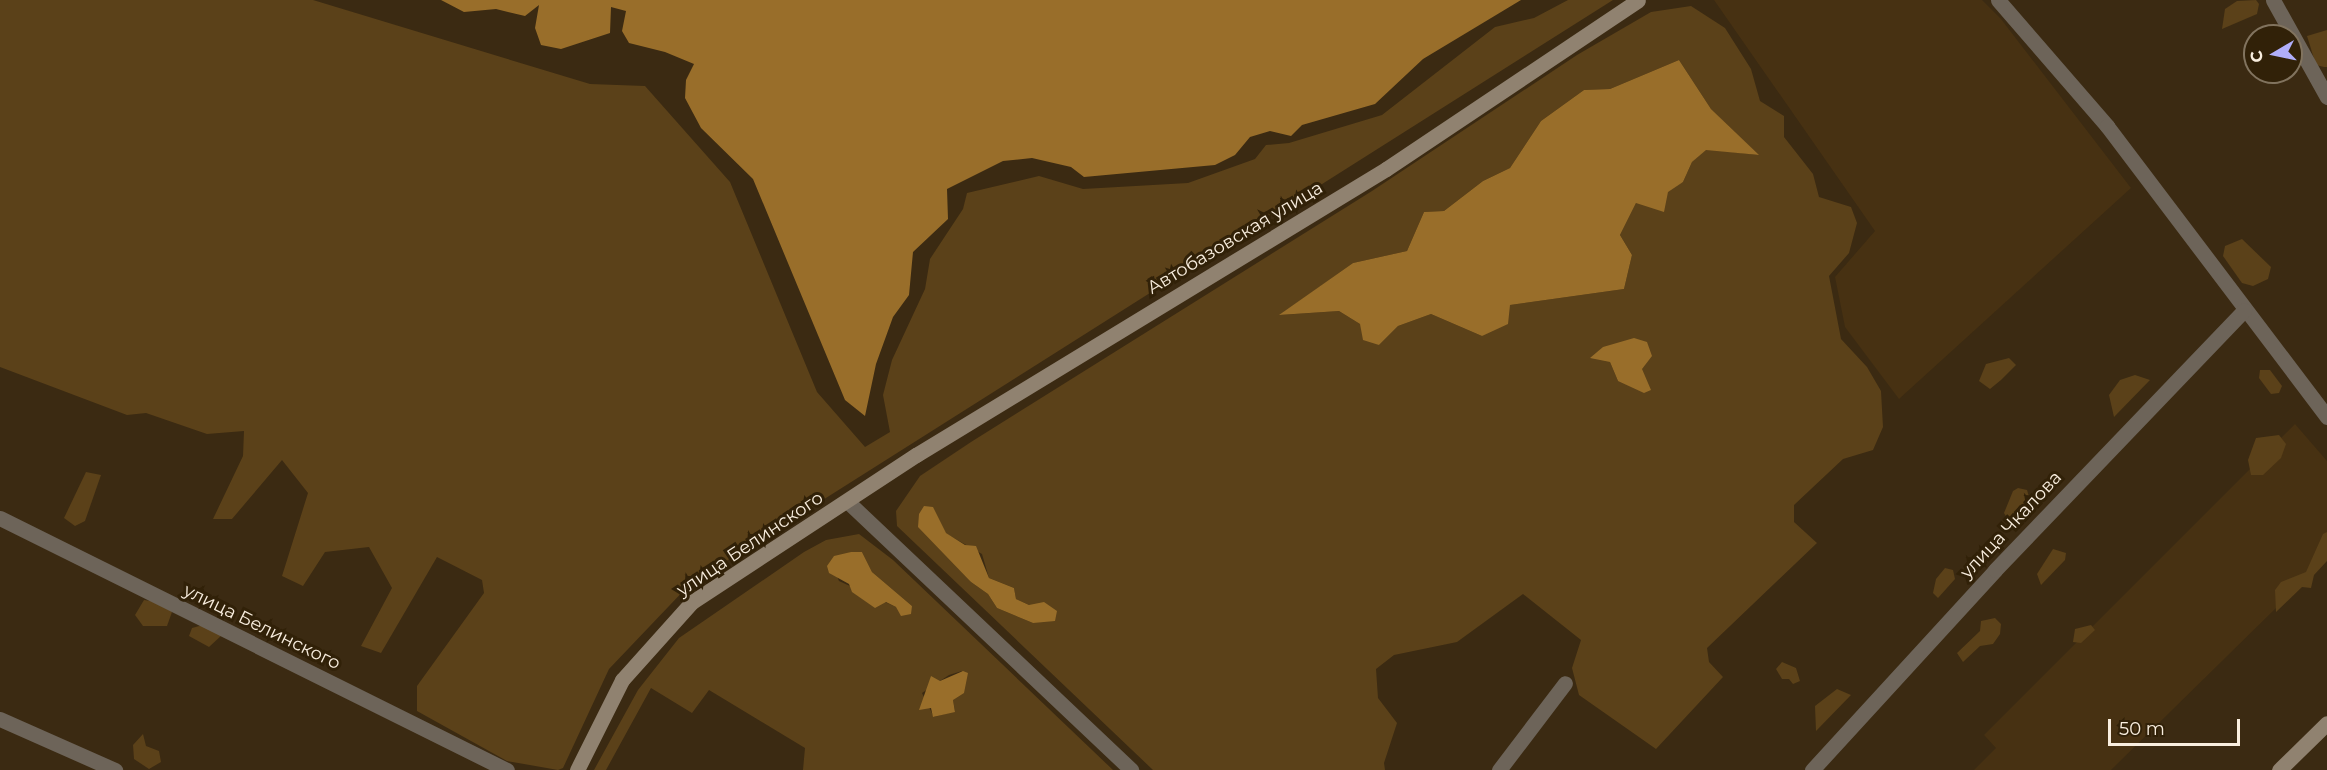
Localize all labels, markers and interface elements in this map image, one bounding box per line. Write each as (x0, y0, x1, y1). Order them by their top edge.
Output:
north arrow (2243, 24, 2303, 84)
text: С (2246, 49, 2267, 64)
street label: Автобазовская улица (1143, 177, 1327, 299)
street label: улица Чкалова (1956, 467, 2066, 583)
street label: улица Белинского (673, 487, 827, 601)
street label: улица Белинского (180, 580, 344, 674)
scale bar (2111, 707, 2243, 745)
text: 50 m (2119, 718, 2165, 740)

